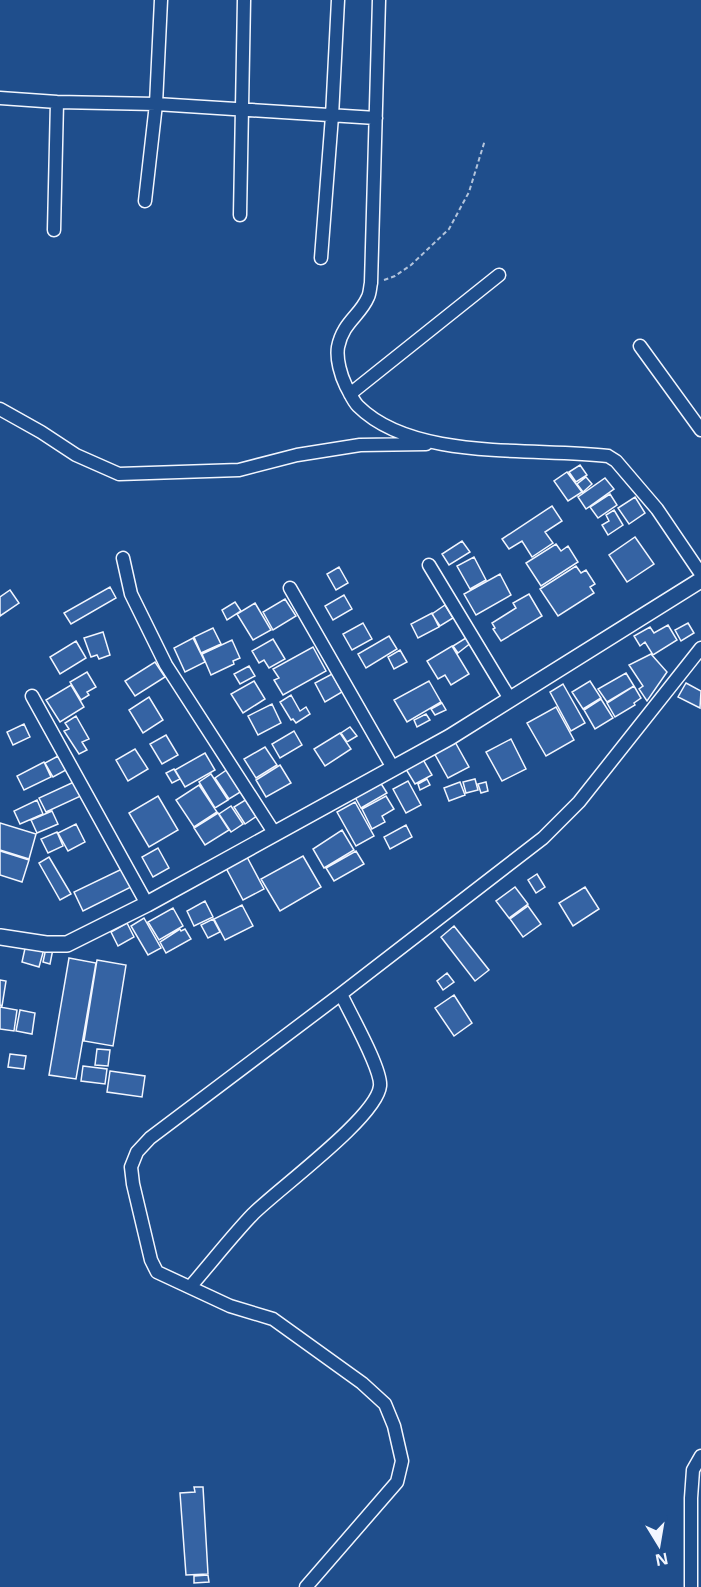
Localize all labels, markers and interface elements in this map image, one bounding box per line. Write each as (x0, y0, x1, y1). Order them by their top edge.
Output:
north arrow (629, 1515, 689, 1575)
text: N (653, 1548, 670, 1572)

